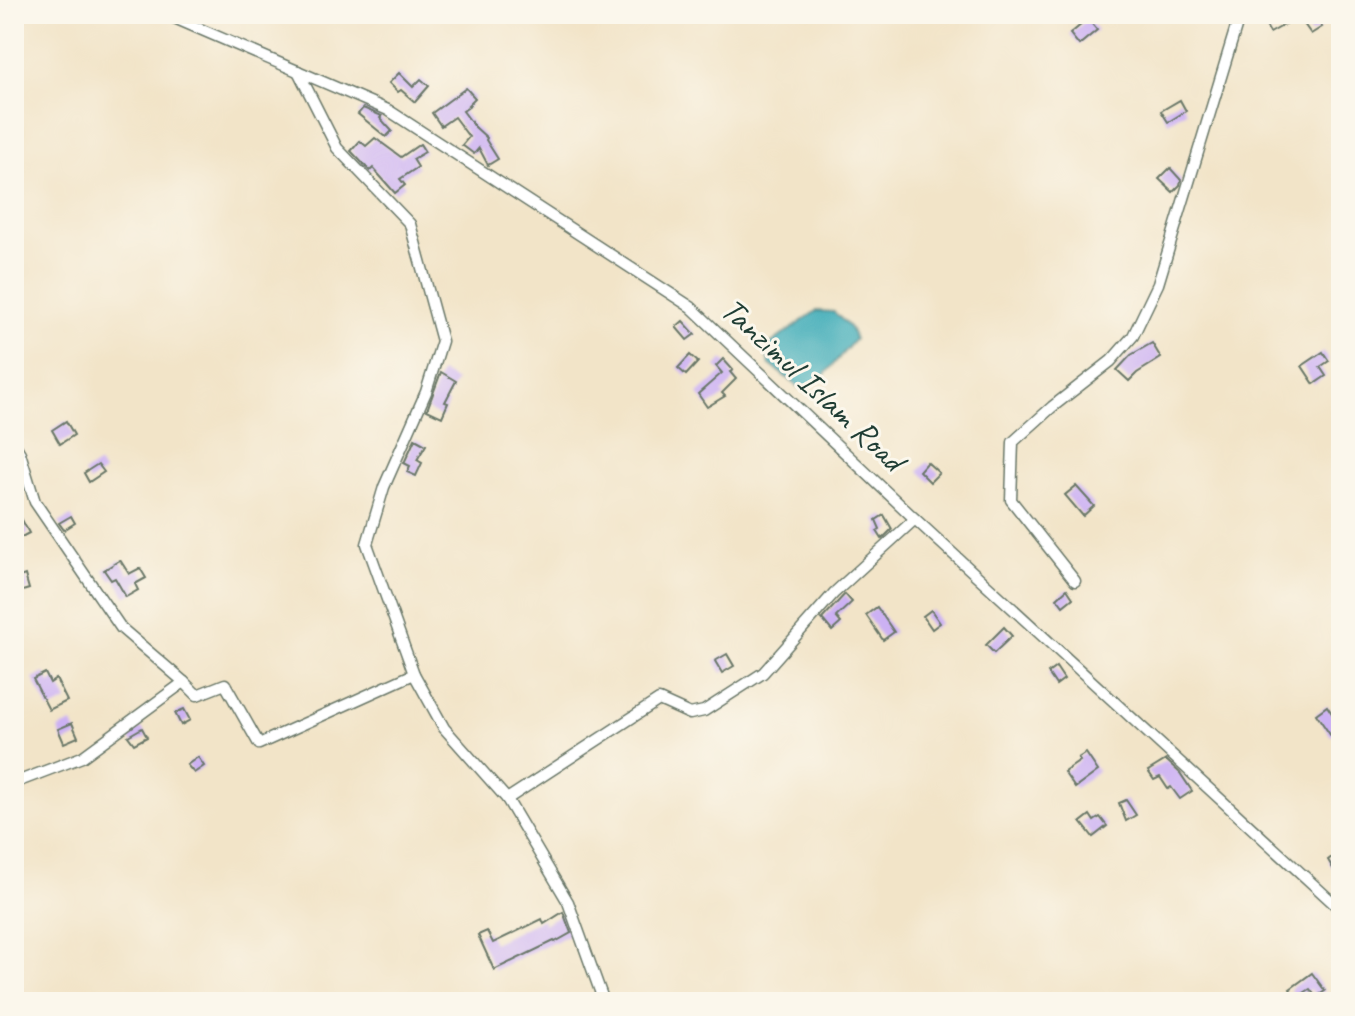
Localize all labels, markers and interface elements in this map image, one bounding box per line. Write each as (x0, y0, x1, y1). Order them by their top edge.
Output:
street label: Tanzimul Islam Road (712, 288, 918, 484)

